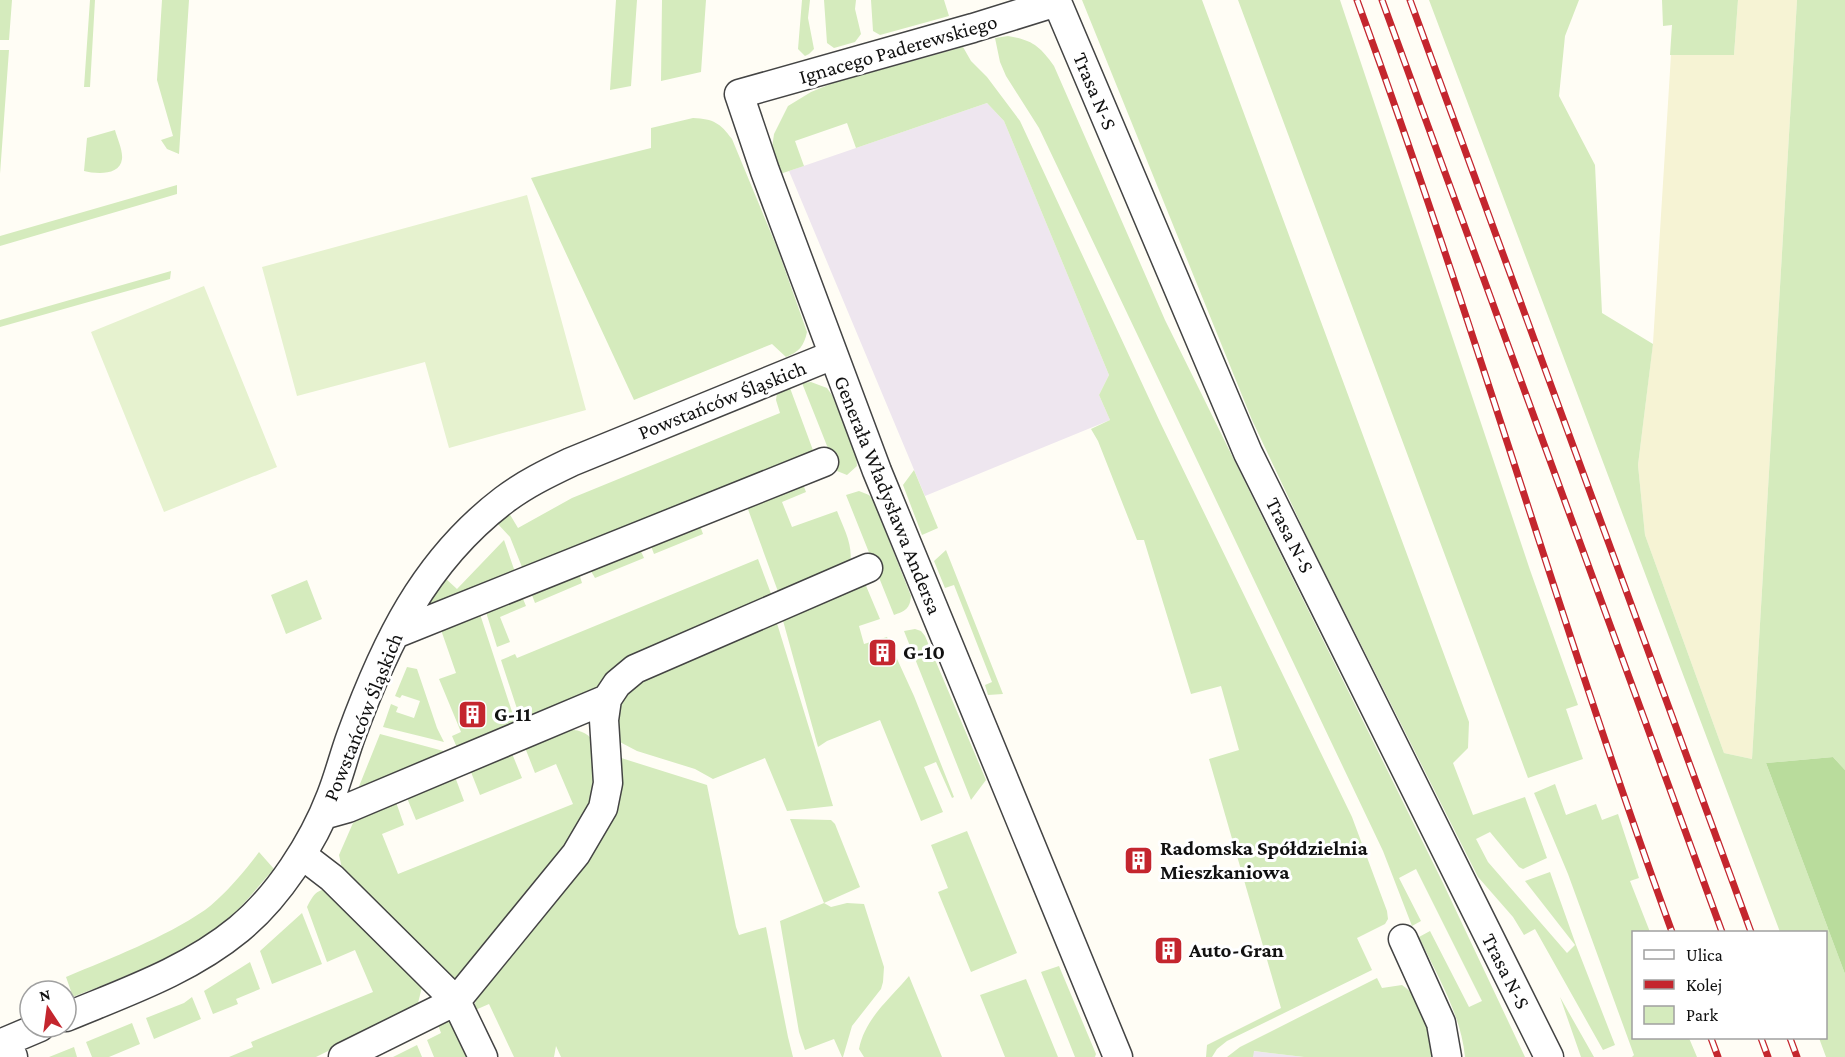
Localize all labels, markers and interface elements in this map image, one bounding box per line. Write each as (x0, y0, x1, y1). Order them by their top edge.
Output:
street label: Ignacego Paderewskiego (796, 9, 1000, 89)
street label: Trasa N-S (1068, 49, 1122, 133)
street label: Powstańców Śląskich (635, 355, 809, 445)
street label: Generała Władysława Andersa (829, 372, 947, 618)
street label: Trasa N-S (1261, 493, 1319, 577)
street label: Powstańców Śląskich (318, 630, 408, 804)
building icon: G-10 (866, 636, 898, 668)
place label: G-10 (903, 640, 945, 664)
building icon: G-11 (457, 698, 489, 730)
place label: G-11 (494, 702, 531, 726)
place label: Radomska Spółdzielnia Mieszkaniowa (1160, 836, 1368, 884)
building icon: Radomska Spółdzielnia Mieszkaniowa (1123, 844, 1155, 876)
street label: Trasa N-S (1477, 929, 1535, 1013)
legend (1632, 931, 1827, 1039)
building icon: Auto-Gran (1152, 934, 1184, 966)
place label: Auto-Gran (1188, 938, 1284, 962)
text: Ulica (1686, 945, 1723, 965)
text: Kolej (1686, 975, 1722, 996)
north arrow (18, 979, 78, 1039)
text: N (38, 985, 52, 1004)
text: Park (1686, 1005, 1718, 1025)

